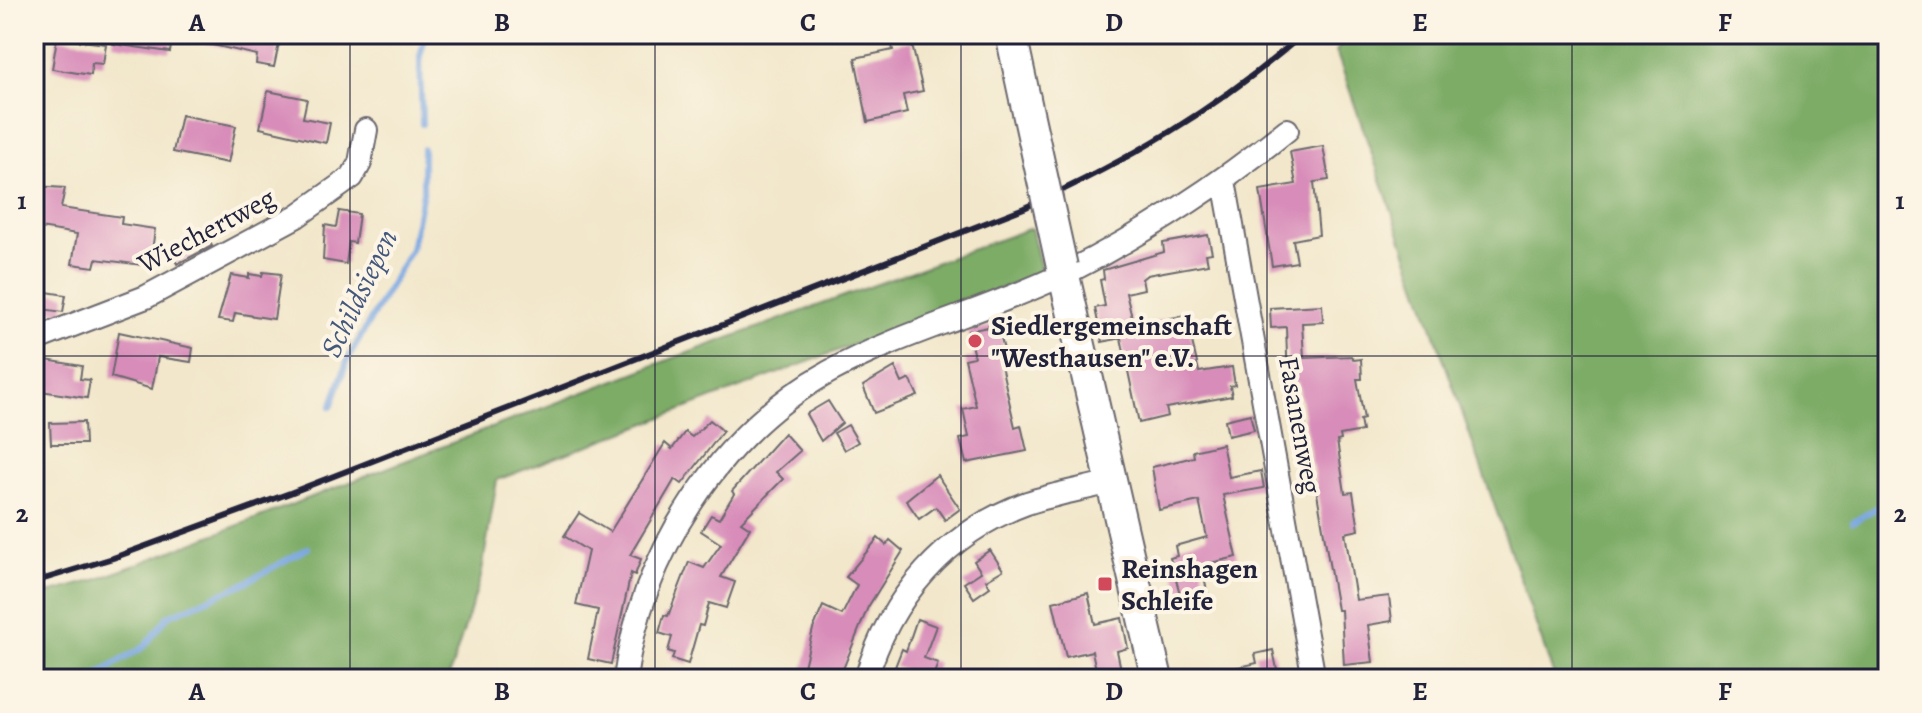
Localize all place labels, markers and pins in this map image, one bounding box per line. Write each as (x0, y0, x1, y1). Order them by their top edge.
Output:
place label: Siedlergemeinschaft "Westhausen" e.V. (991, 307, 1232, 377)
marker: Siedlergemeinschaft "Westhausen" e.V. (966, 332, 984, 350)
place label: Reinshagen Schleife (1121, 550, 1258, 620)
marker: Reinshagen Schleife (1096, 575, 1114, 593)

